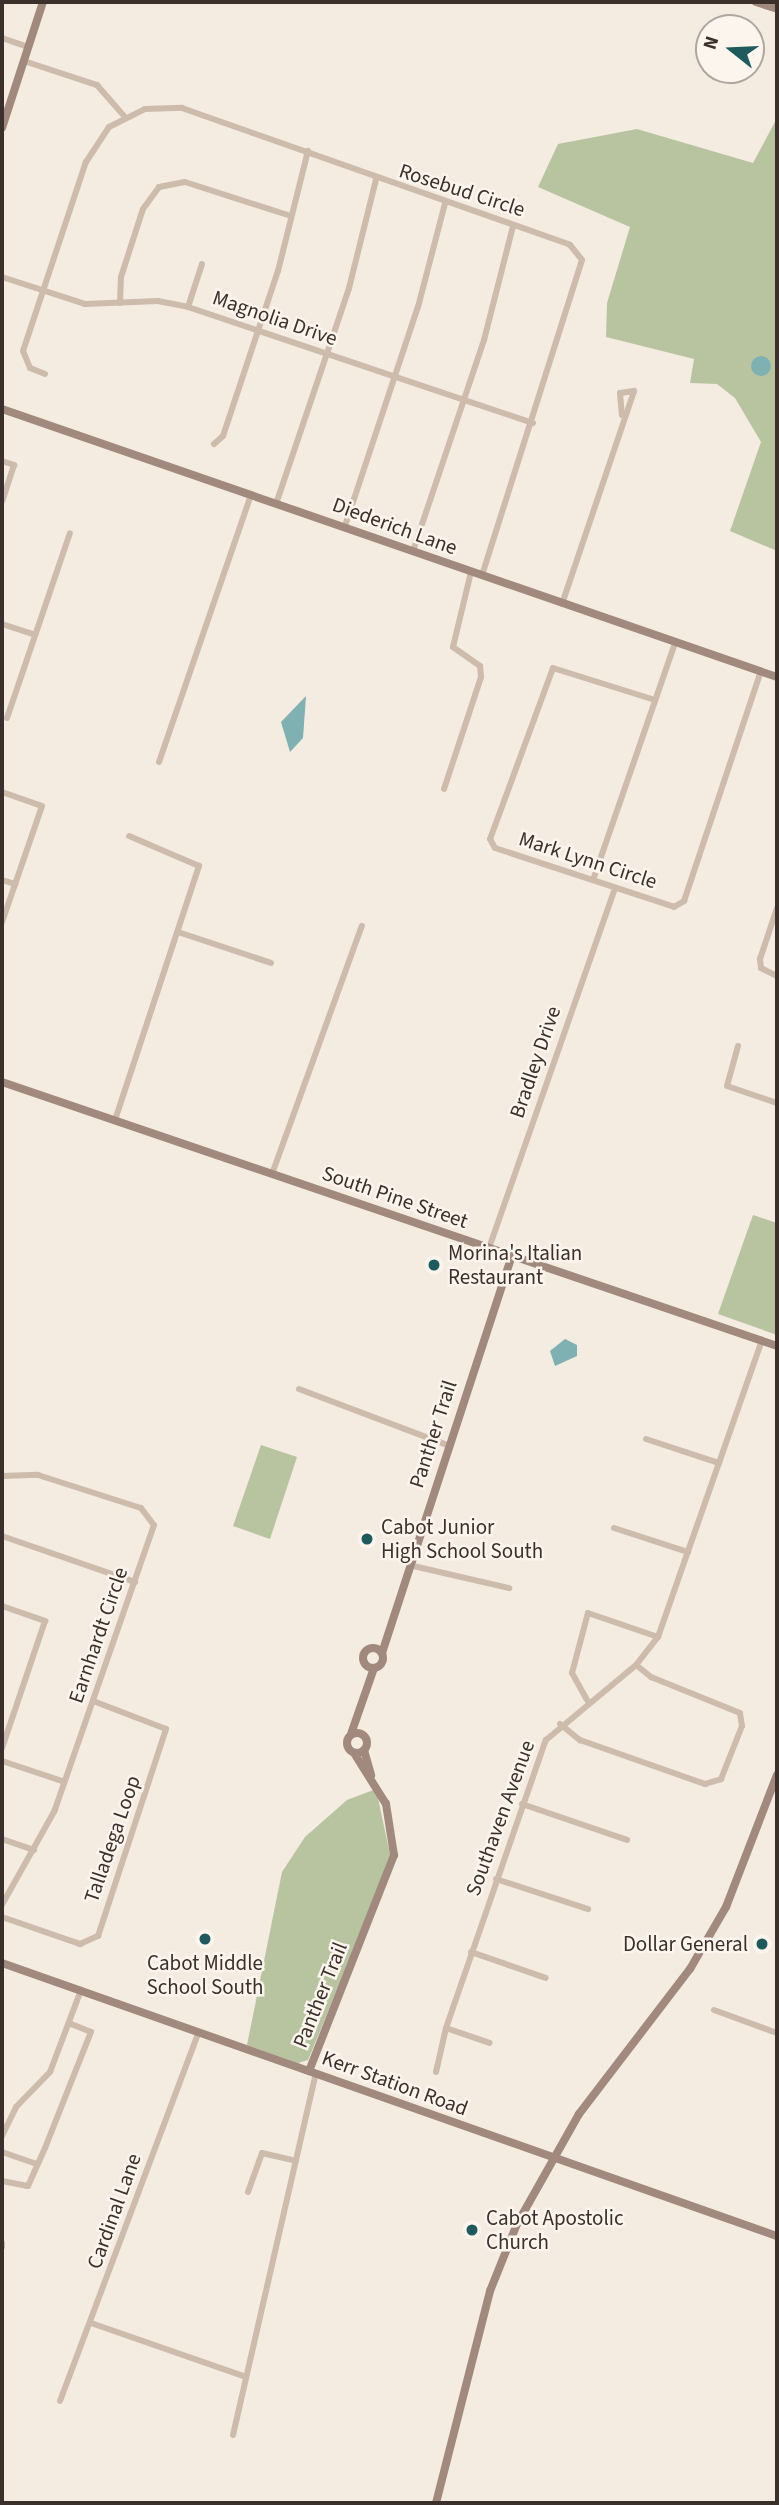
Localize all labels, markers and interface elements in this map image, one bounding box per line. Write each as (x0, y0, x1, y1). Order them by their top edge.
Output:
north arrow (695, 14, 765, 84)
text: N (697, 33, 726, 53)
street label: Rosebud Circle (396, 158, 528, 222)
street label: Magnolia Drive (209, 285, 341, 351)
street label: Diederich Lane (329, 492, 461, 560)
street label: Mark Lynn Circle (516, 826, 660, 894)
street label: Bradley Drive (504, 1003, 566, 1121)
street label: South Pine Street (319, 1160, 471, 1234)
place label: Morina's Italian Restaurant (448, 1240, 582, 1290)
marker: Morina's Italian Restaurant (426, 1257, 442, 1273)
street label: Panther Trail (404, 1377, 462, 1491)
place label: Cabot Junior High School South (381, 1514, 543, 1564)
marker: Cabot Junior High School South (359, 1531, 375, 1547)
street label: Earnhardt Circle (63, 1564, 133, 1706)
street label: Southaven Avenue (460, 1737, 540, 1899)
street label: Talladega Loop (78, 1772, 146, 1906)
marker: Cabot Middle School South (197, 1931, 213, 1947)
place label: Dollar General (623, 1931, 748, 1957)
marker: Dollar General (754, 1936, 770, 1952)
street label: Panther Trail (287, 1939, 353, 2051)
place label: Cabot Middle School South (146, 1950, 264, 2000)
street label: Kerr Station Road (319, 2045, 471, 2121)
street label: Cardinal Lane (82, 2150, 146, 2272)
place label: Cabot Apostolic Church (486, 2205, 624, 2255)
marker: Cabot Apostolic Church (464, 2222, 480, 2238)

